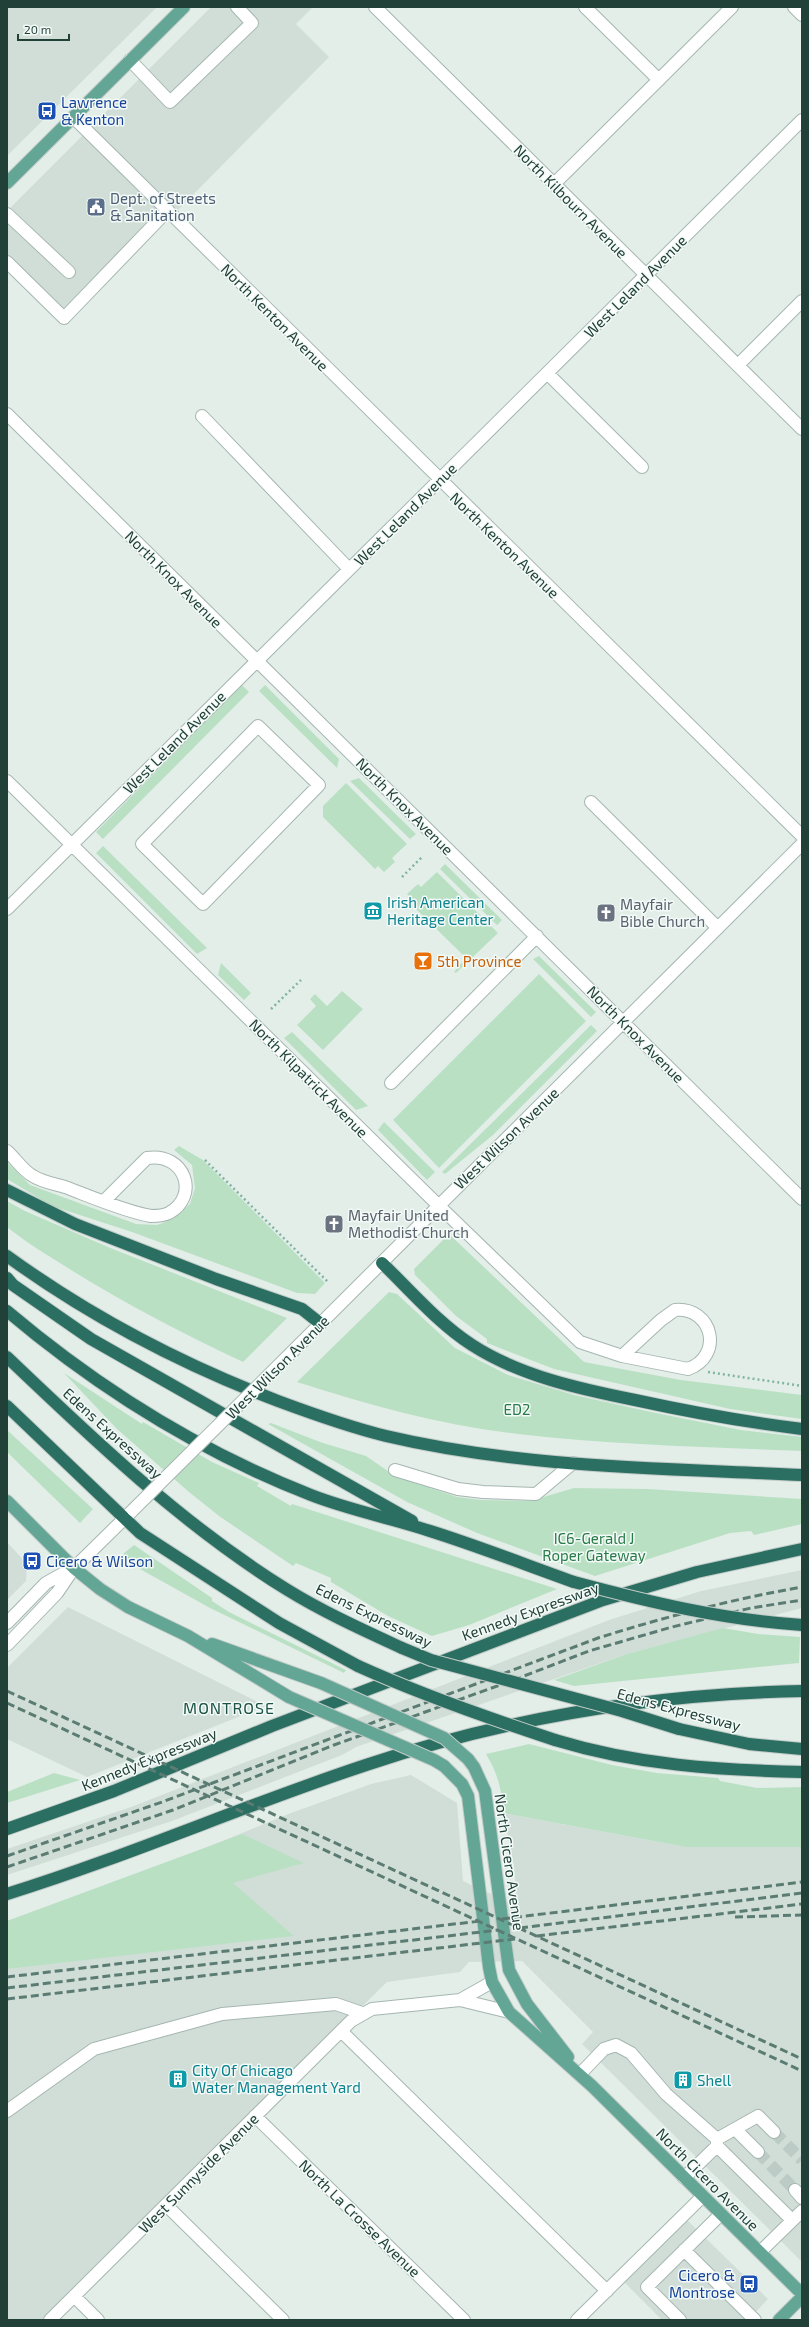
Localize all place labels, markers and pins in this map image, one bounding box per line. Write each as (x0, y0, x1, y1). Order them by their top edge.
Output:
place label: Lawrence & Kenton (61, 93, 127, 128)
bus stop icon: Lawrence & Kenton (36, 100, 58, 122)
place label: Dept. of Streets & Sanitation (110, 189, 216, 224)
public building icon: Dept. of Streets & Sanitation (85, 196, 107, 218)
place label: Irish American Heritage Center (387, 893, 494, 928)
place label: Mayfair Bible Church (620, 895, 705, 930)
museum icon: Irish American Heritage Center (362, 900, 384, 922)
church icon: Mayfair Bible Church (595, 902, 617, 924)
bar icon: 5th Province (412, 950, 434, 972)
place label: 5th Province (437, 952, 522, 970)
place label: Mayfair United Methodist Church (348, 1206, 469, 1241)
church icon: Mayfair United Methodist Church (323, 1213, 345, 1235)
bus stop icon: Cicero & Wilson (21, 1550, 43, 1572)
place label: Cicero & Wilson (46, 1552, 153, 1570)
place label: City Of Chicago Water Management Yard (192, 2061, 361, 2096)
building icon: City Of Chicago Water Management Yard (167, 2068, 189, 2090)
building icon: Shell (672, 2069, 694, 2091)
place label: Shell (697, 2071, 732, 2089)
place label: Cicero & Montrose (669, 2266, 735, 2301)
bus stop icon: Cicero & Montrose (738, 2273, 760, 2295)

